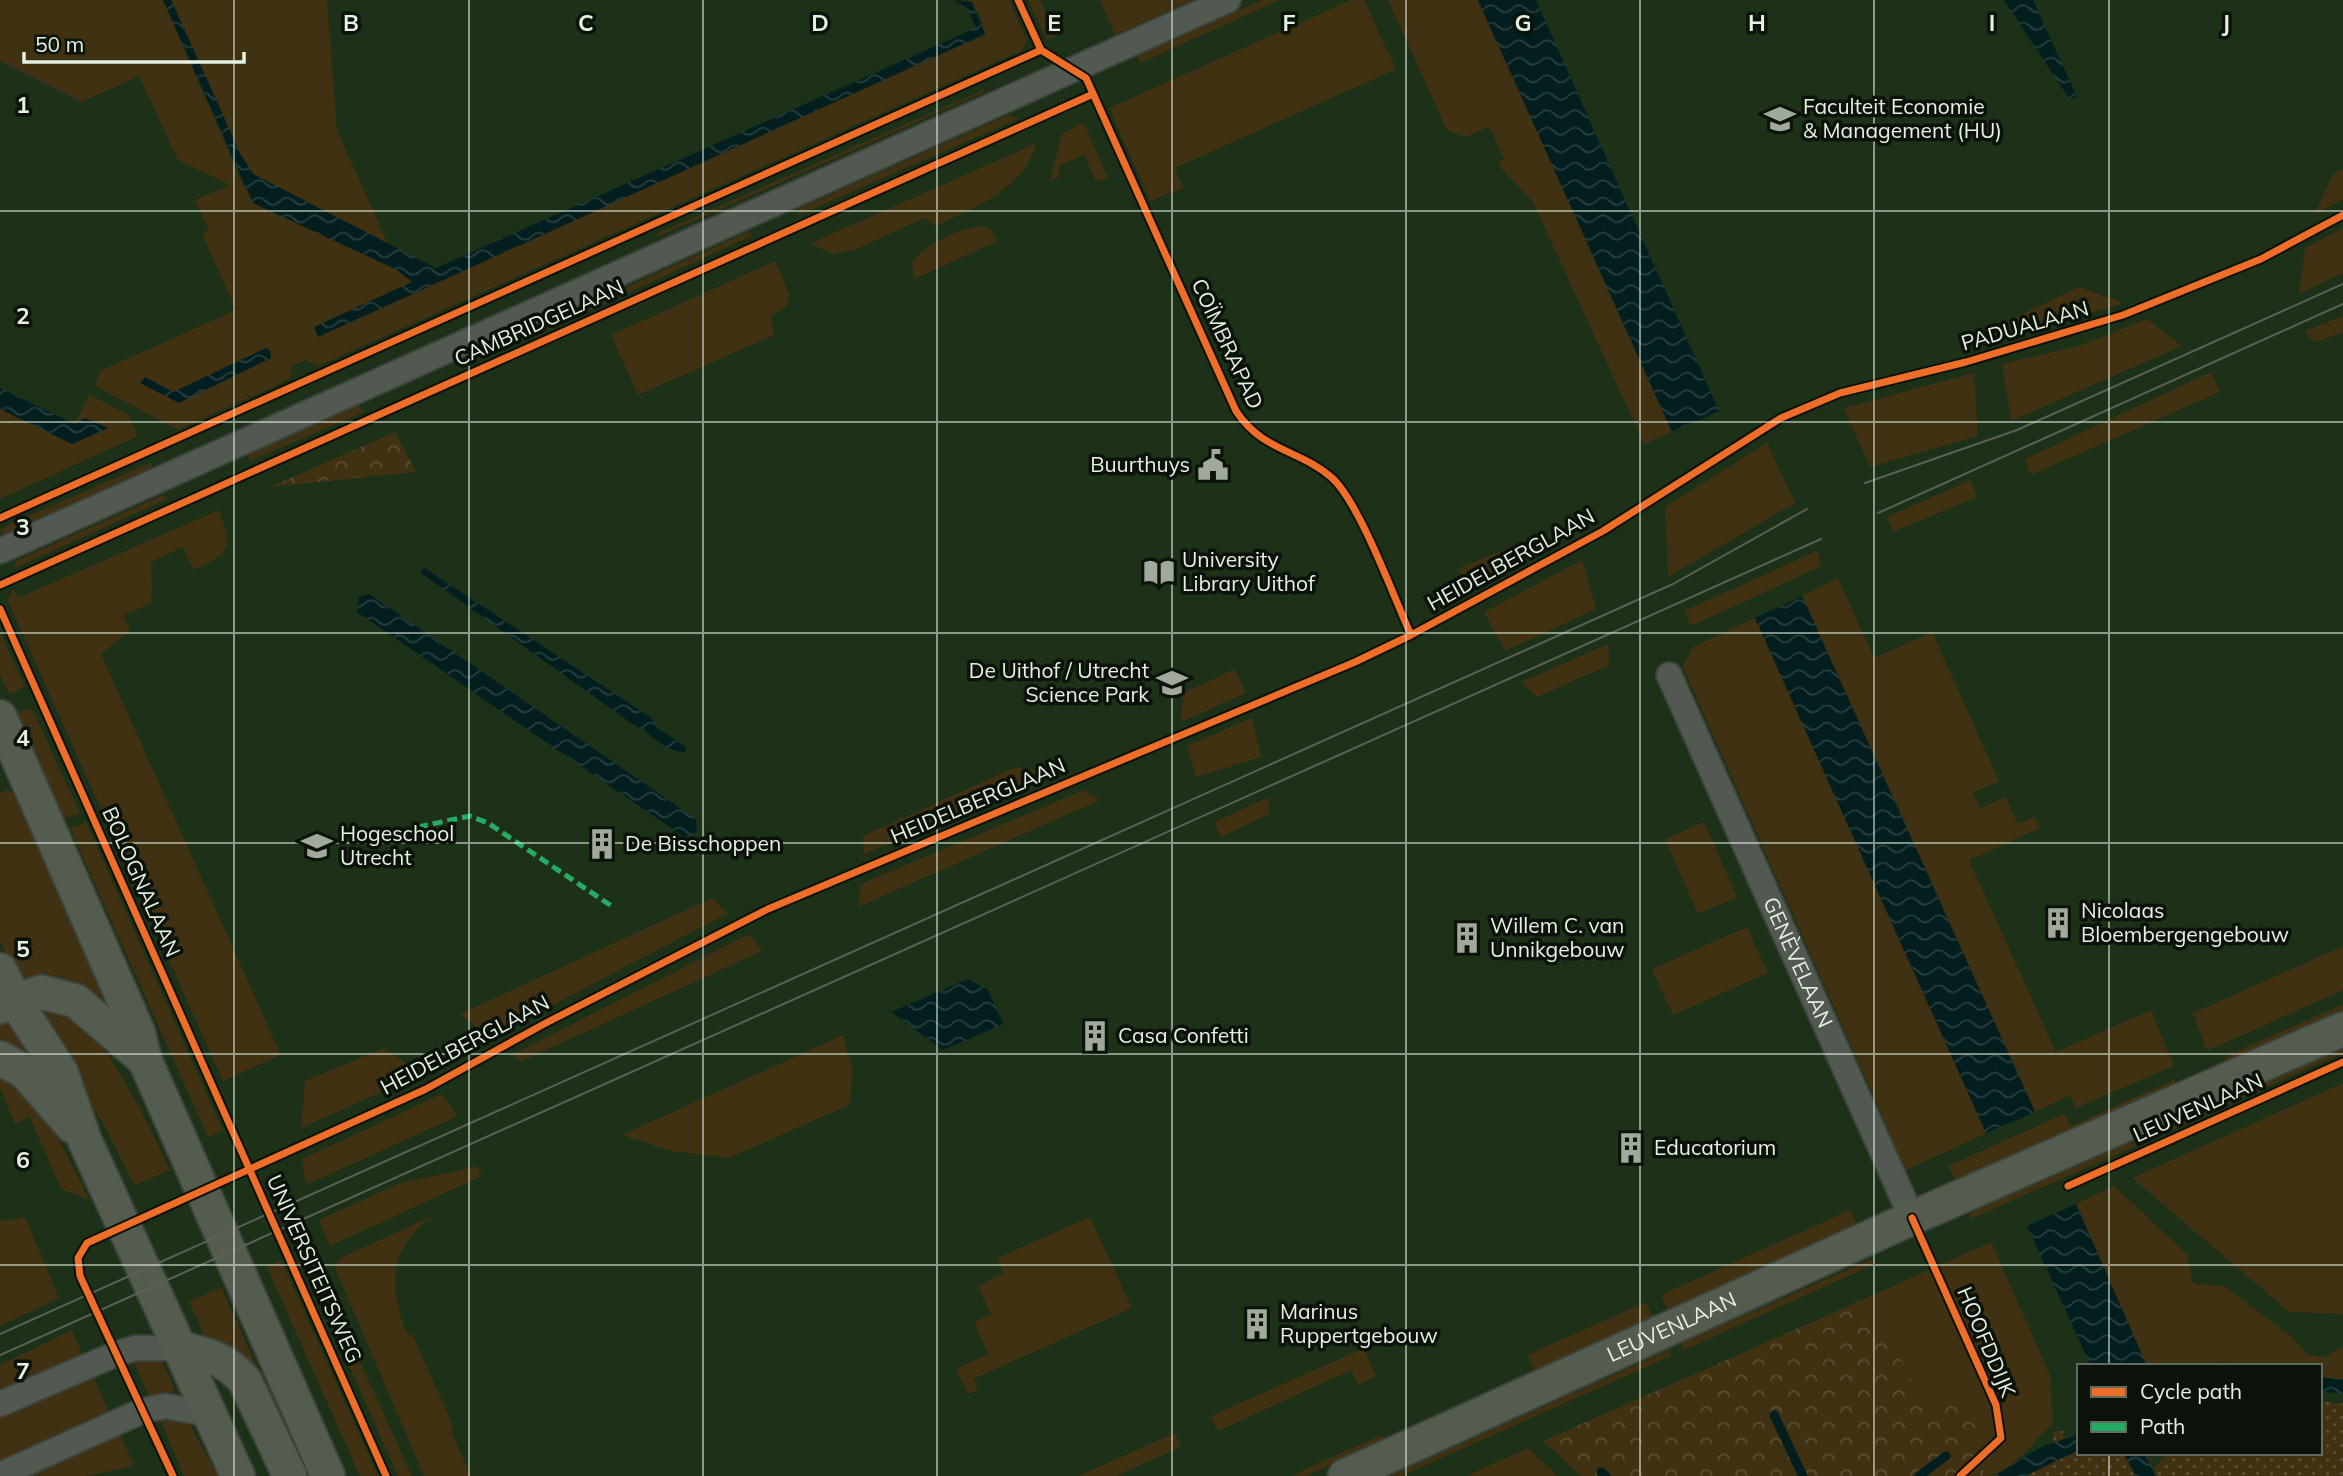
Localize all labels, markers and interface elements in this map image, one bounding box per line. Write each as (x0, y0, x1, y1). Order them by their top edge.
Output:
text: B (343, 8, 359, 37)
text: C (578, 8, 594, 37)
text: D (811, 8, 829, 37)
text: E (1047, 8, 1061, 37)
text: F (1282, 8, 1296, 37)
text: G (1514, 8, 1532, 37)
text: H (1748, 8, 1766, 37)
text: I (1989, 8, 1995, 37)
text: J (2222, 8, 2230, 37)
scale bar (24, 21, 245, 65)
text: 50 m (35, 31, 84, 57)
text: 1 (16, 90, 30, 119)
place label: Faculteit Economie & Management (HU) (1803, 93, 2002, 143)
school or university icon: Faculteit Economie & Management (HU) (1763, 102, 1797, 136)
street label: CAMBRIDGELAAN (450, 273, 627, 371)
street label: COÏMBRAPAD (1186, 274, 1269, 413)
street label: PADUALAAN (1958, 294, 2092, 356)
text: 2 (16, 301, 30, 330)
public building icon: Buurthuys (1196, 448, 1230, 482)
place label: Buurthuys (1090, 451, 1190, 477)
street label: HEIDELBERGLAAN (1422, 502, 1599, 616)
text: 3 (16, 512, 30, 541)
place label: University Library Uithof (1182, 546, 1316, 596)
library icon: University Library Uithof (1142, 555, 1176, 589)
place label: De Uithof / Utrecht Science Park (969, 657, 1149, 707)
school or university icon: De Uithof / Utrecht Science Park (1155, 666, 1189, 700)
text: 4 (16, 723, 30, 752)
street label: HEIDELBERGLAAN (886, 752, 1069, 849)
street label: BOLOGNALAAN (97, 803, 187, 961)
place label: Hogeschool Utrecht (340, 820, 454, 870)
building icon: De Bisschoppen (585, 827, 619, 861)
school or university icon: Hogeschool Utrecht (300, 829, 334, 863)
place label: De Bisschoppen (625, 830, 781, 856)
street label: GENÈVELAAN (1758, 893, 1839, 1031)
place label: Nicolaas Bloembergengebouw (2081, 897, 2289, 947)
building icon: Nicolaas Bloembergengebouw (2041, 906, 2075, 940)
place label: Willem C. van Unnikgebouw (1490, 912, 1625, 962)
building icon: Willem C. van Unnikgebouw (1450, 921, 1484, 955)
text: 5 (16, 934, 30, 963)
street label: HEIDELBERGLAAN (376, 989, 553, 1100)
building icon: Casa Confetti (1078, 1019, 1112, 1053)
place label: Casa Confetti (1118, 1022, 1249, 1048)
street label: LEUVENLAAN (2129, 1067, 2267, 1147)
building icon: Educatorium (1614, 1131, 1648, 1165)
place label: Educatorium (1654, 1134, 1776, 1160)
text: 6 (16, 1145, 30, 1174)
street label: UNIVERSITEITSWEG (262, 1171, 368, 1367)
street label: HOOFDDIJK (1952, 1283, 2022, 1401)
street label: LEUVENLAAN (1602, 1286, 1740, 1367)
place label: Marinus Ruppertgebouw (1280, 1298, 1438, 1348)
building icon: Marinus Ruppertgebouw (1240, 1307, 1274, 1341)
text: 7 (16, 1356, 30, 1385)
legend (2077, 1364, 2322, 1455)
text: Cycle path (2140, 1378, 2242, 1404)
text: Path (2140, 1413, 2185, 1439)

